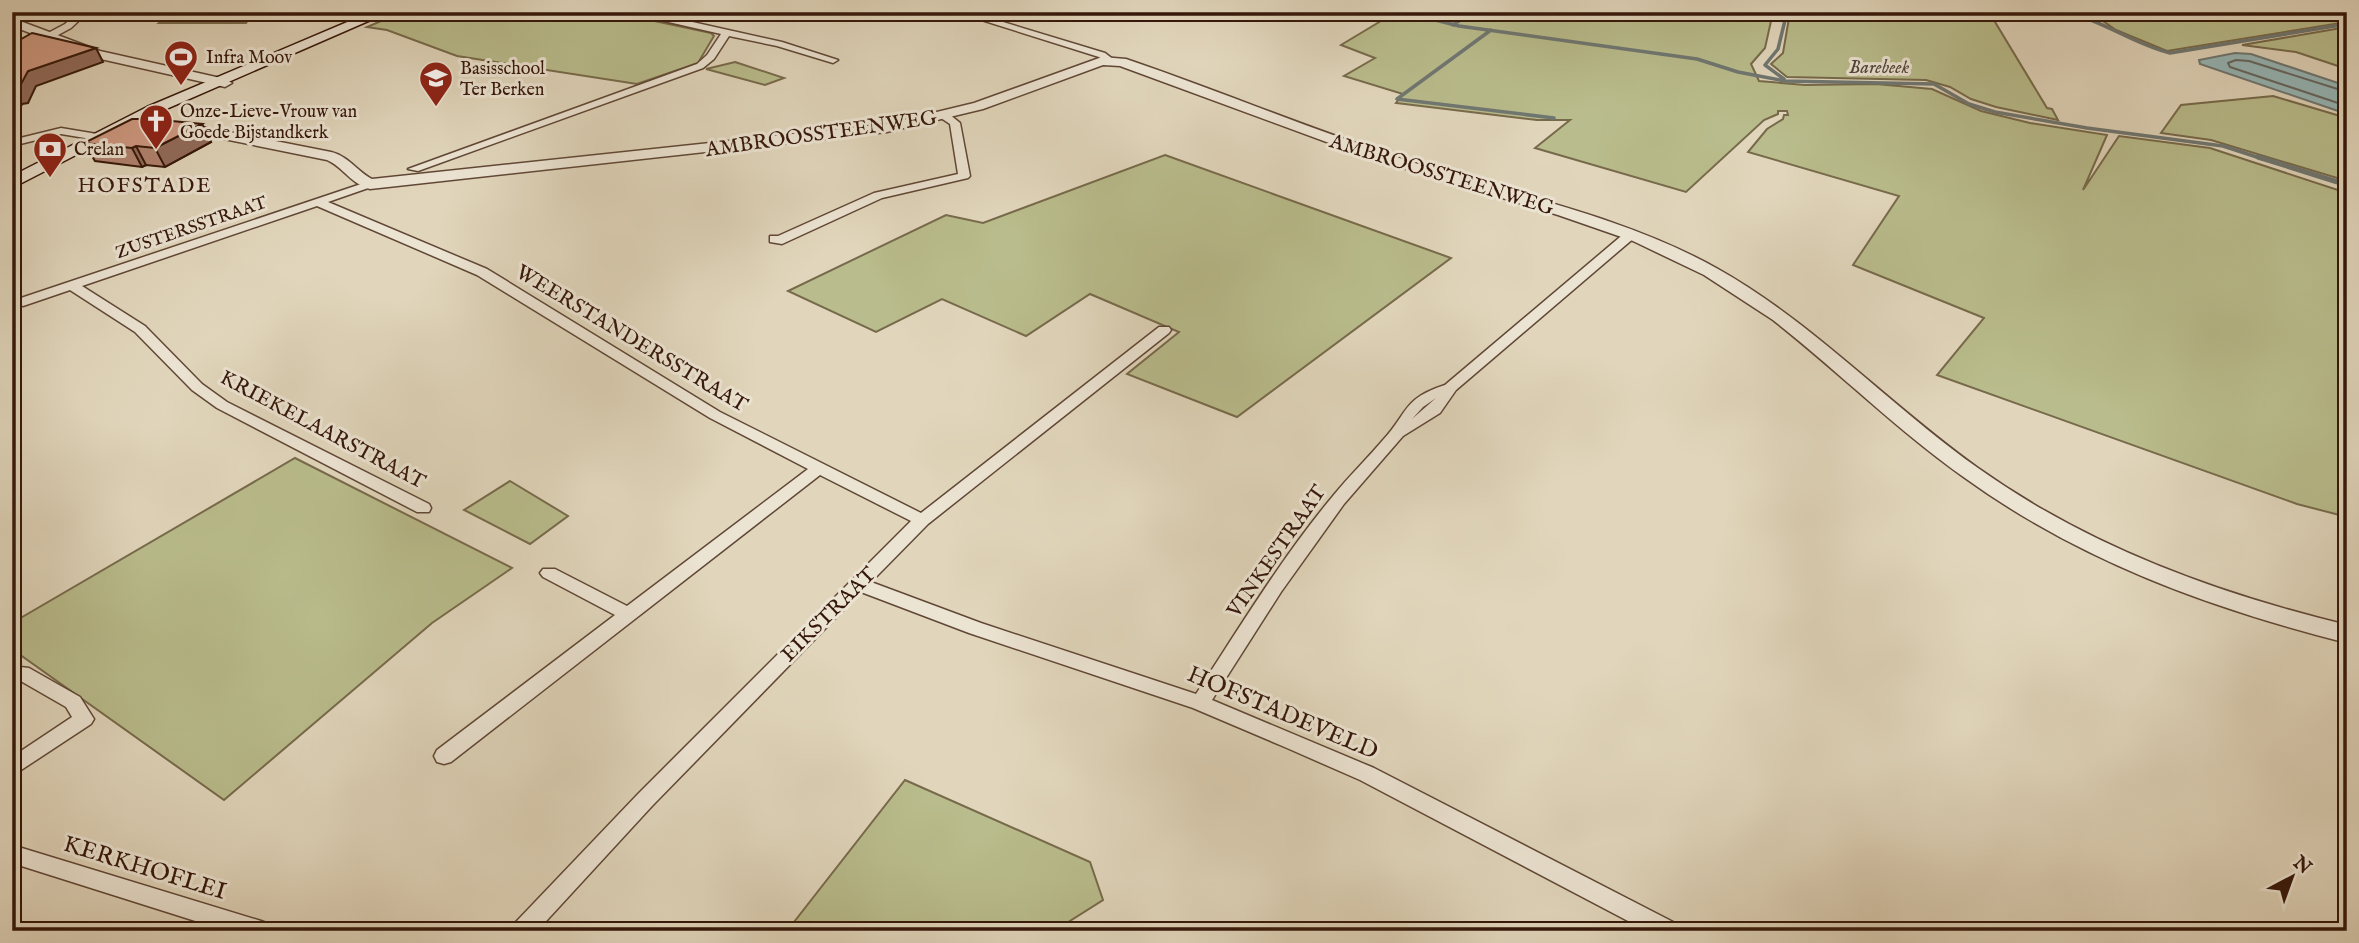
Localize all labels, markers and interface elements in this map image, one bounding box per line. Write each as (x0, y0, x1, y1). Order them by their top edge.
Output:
sports icon: Infra Moov (162, 38, 200, 87)
place label: Infra Moov (206, 47, 293, 70)
water label: Barebeek (1849, 56, 1910, 80)
place label: Basisschool Ter Berken (460, 58, 545, 102)
school or university icon: Basisschool Ter Berken (417, 59, 455, 108)
place label: Onze-Lieve-Vrouw van Goede Bijstandkerk (180, 101, 358, 145)
church icon: Onze-Lieve-Vrouw van Goede Bijstandkerk (137, 102, 175, 151)
street label: AMBROOSSTEENWEG (703, 105, 939, 164)
street label: AMBROOSSTEENWEG (1325, 128, 1557, 223)
bank icon: Crelan (31, 130, 69, 179)
place label: Crelan (74, 139, 124, 162)
district label: HOFSTADE (77, 173, 213, 200)
street label: ZUSTERSSTRAAT (113, 192, 270, 265)
street label: WEERSTANDERSSTRAAT (510, 259, 753, 420)
street label: KRIEKELAARSTRAAT (215, 365, 430, 496)
street label: VINKESTRAAT (1221, 480, 1333, 624)
street label: EIKSTRAAT (776, 561, 883, 668)
street label: HOFSTADEVELD (1182, 659, 1383, 768)
street label: KERKHOFLEI (59, 829, 230, 908)
north arrow (2258, 842, 2328, 912)
text: N (2287, 851, 2316, 880)

